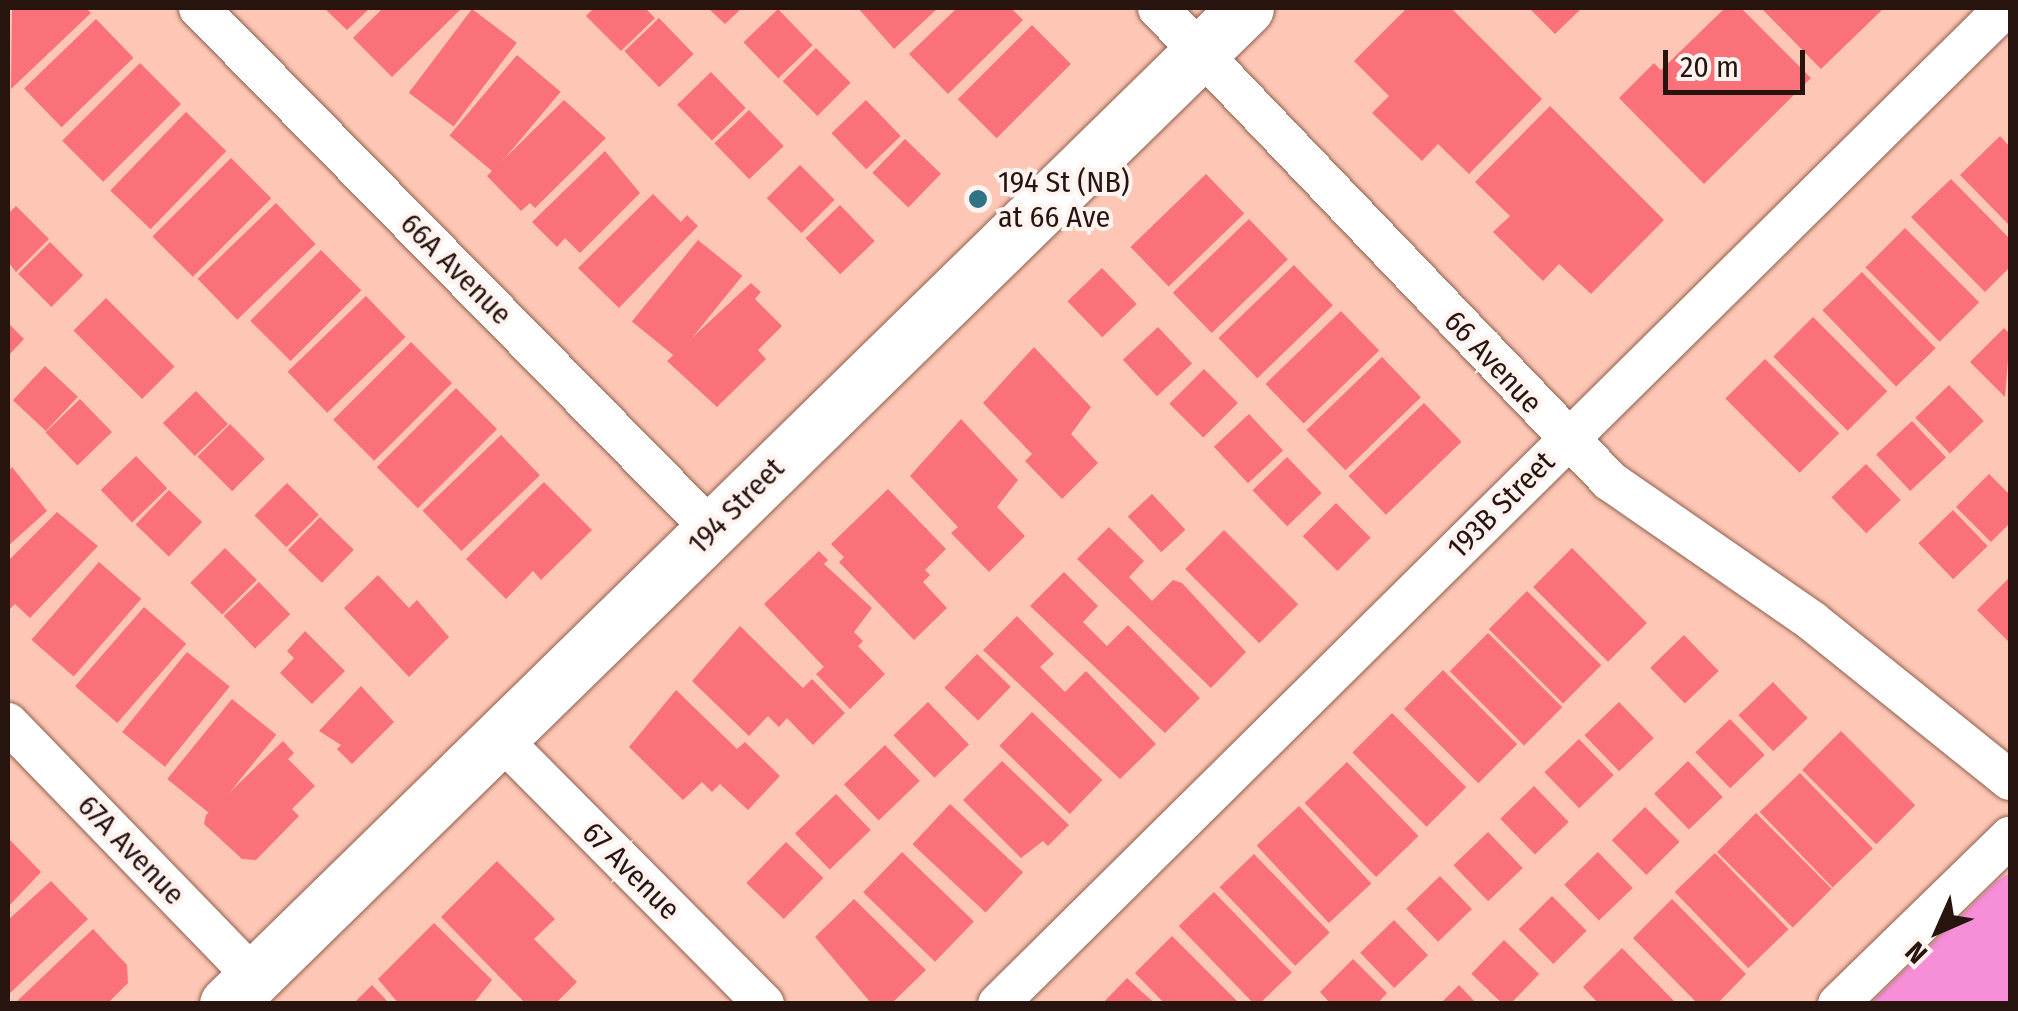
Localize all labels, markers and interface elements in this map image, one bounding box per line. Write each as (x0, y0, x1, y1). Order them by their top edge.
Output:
scale bar (1668, 30, 1810, 92)
text: 20 m (1680, 49, 1739, 85)
place label: 194 St (NB) at 66 Ave (998, 164, 1130, 234)
marker: 194 St (NB) at 66 Ave (967, 188, 989, 210)
street label: 66A Avenue (393, 206, 519, 332)
street label: 66 Avenue (1437, 303, 1549, 421)
street label: 193B Street (1440, 444, 1562, 566)
street label: 194 Street (680, 450, 792, 562)
street label: 67A Avenue (70, 788, 192, 912)
street label: 67 Avenue (575, 815, 687, 927)
north arrow (1888, 881, 1988, 981)
text: N (1899, 935, 1934, 970)

